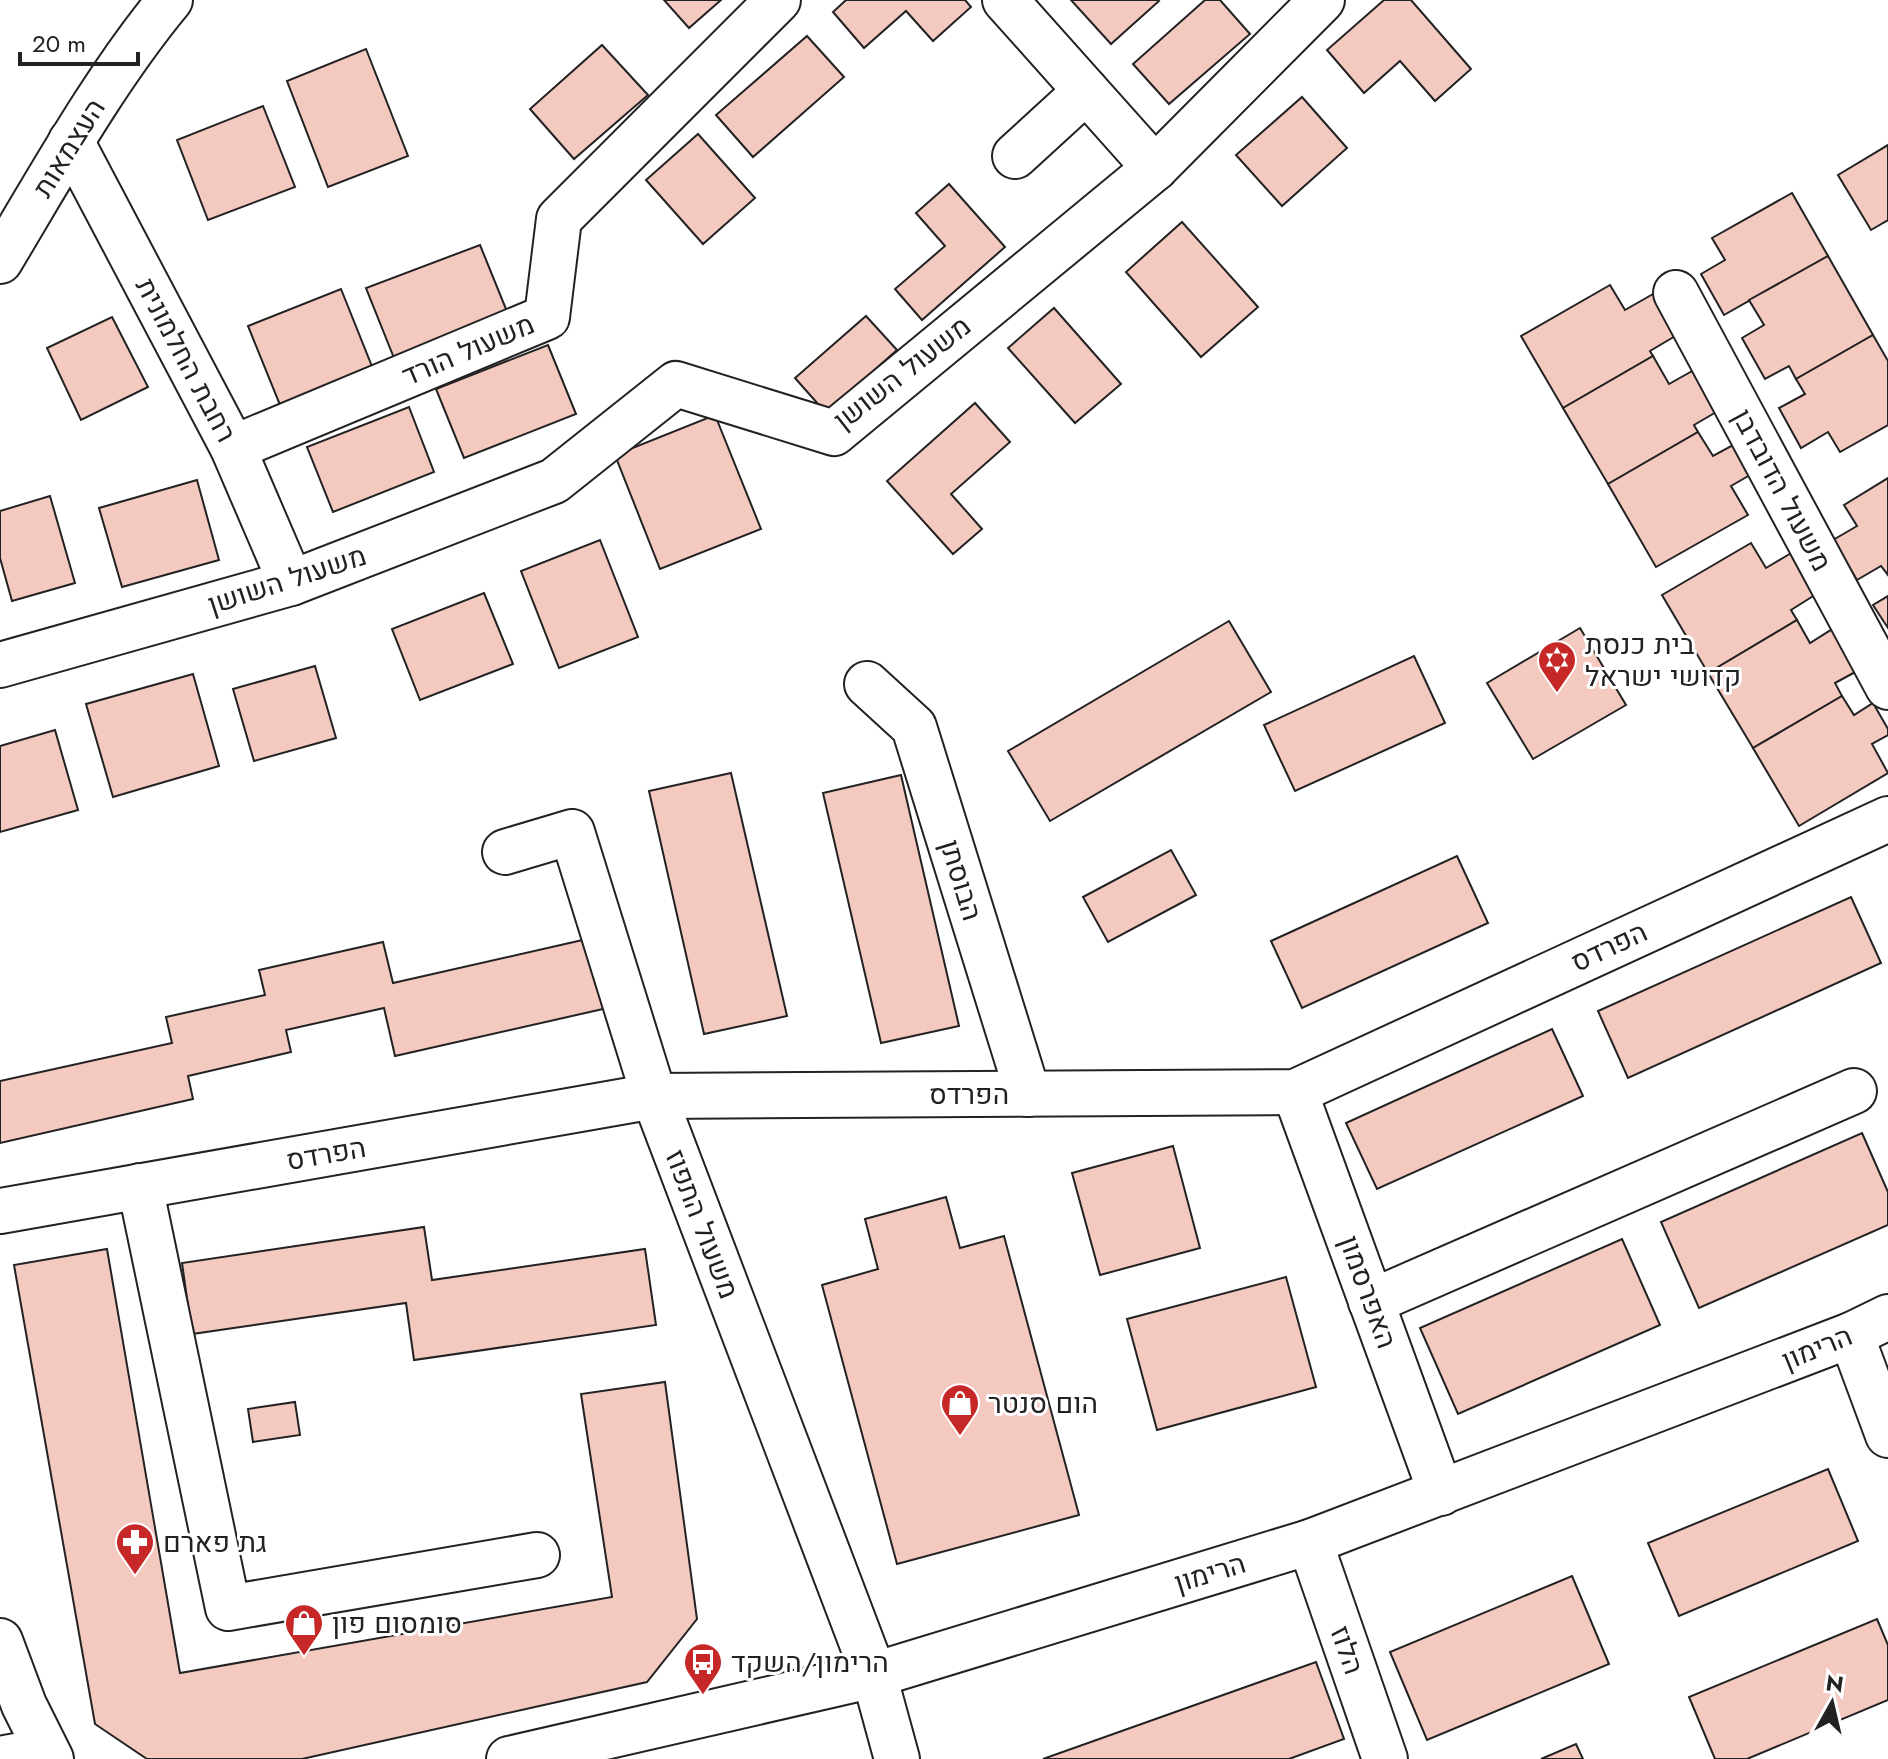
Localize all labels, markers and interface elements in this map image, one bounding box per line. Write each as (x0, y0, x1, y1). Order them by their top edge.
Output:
scale bar (20, 16, 138, 66)
text: 20 m (32, 26, 86, 61)
street label: העצמאות (23, 91, 115, 205)
street label: רחבת החלמונית (125, 270, 247, 450)
street label: משעול הורד (395, 304, 541, 396)
street label: משעול השושן (825, 306, 979, 440)
street label: משעול הדובדבן (1722, 401, 1842, 579)
street label: משעול השושן (202, 535, 372, 625)
place label: בית כנסת קדושי ישראל (1585, 624, 1741, 697)
synagogue icon: בית כנסת קדושי ישראל (1536, 639, 1578, 694)
street label: הבוסתן (929, 834, 993, 926)
street label: הפרדס (1564, 911, 1654, 983)
street label: הפרדס (929, 1074, 1009, 1115)
street label: הפרדס (283, 1127, 369, 1181)
street label: משעול התפוז (655, 1143, 749, 1305)
street label: האפרסמון (1329, 1230, 1407, 1354)
street label: הרימון (1776, 1315, 1858, 1381)
shop icon: הום סנטר (939, 1382, 981, 1437)
place label: הום סנטר (988, 1383, 1098, 1424)
pharmacy icon: גת פארם (114, 1521, 156, 1576)
place label: גת פארם (163, 1522, 267, 1563)
street label: הרימון (1169, 1543, 1251, 1603)
shop icon: סומסום פון (283, 1602, 325, 1657)
place label: סומסום פון (332, 1603, 462, 1644)
street label: הלוז (1320, 1620, 1374, 1680)
bus stop icon: הרימון/השקד (682, 1641, 724, 1696)
place label: הרימון/השקד (731, 1642, 889, 1683)
north arrow (1792, 1663, 1872, 1743)
text: N (1824, 1666, 1846, 1700)

